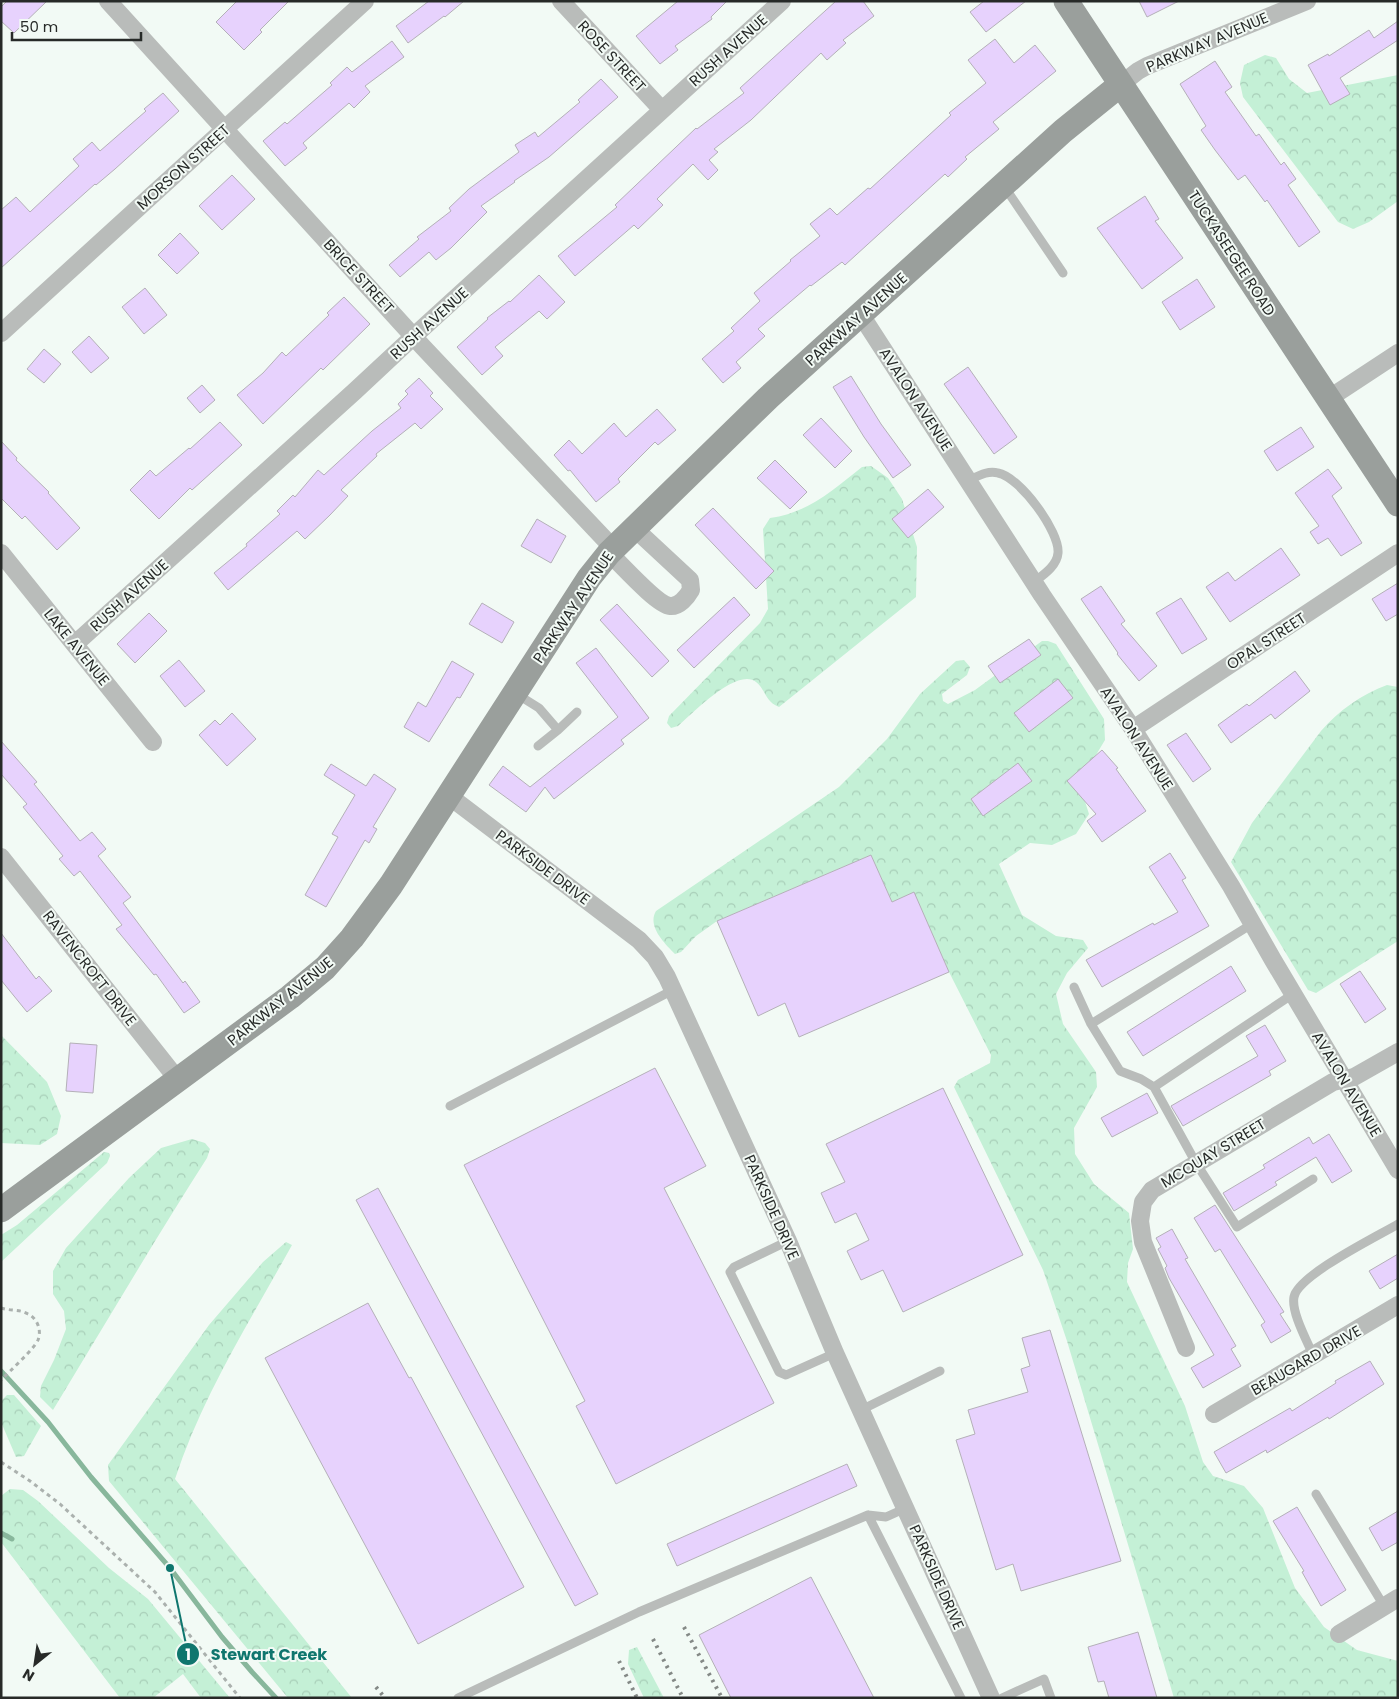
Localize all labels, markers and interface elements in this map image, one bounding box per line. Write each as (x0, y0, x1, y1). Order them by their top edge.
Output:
street label: PARKWAY AVENUE (1143, 7, 1271, 77)
street label: RUSH AVENUE (684, 9, 772, 91)
scale bar (12, 10, 141, 42)
text: 50 m (20, 16, 58, 37)
street label: ROSE STREET (573, 16, 651, 96)
street label: MORSON STREET (132, 120, 234, 214)
street label: TUCKASEEGEE ROAD (1183, 186, 1281, 320)
street label: BRICE STREET (319, 234, 399, 318)
street label: PARKWAY AVENUE (800, 267, 912, 371)
street label: RUSH AVENUE (385, 282, 473, 364)
street label: AVALON AVENUE (875, 343, 957, 455)
street label: PARKWAY AVENUE (528, 547, 618, 667)
street label: RUSH AVENUE (85, 554, 173, 636)
street label: LAKE AVENUE (39, 604, 115, 690)
street label: OPAL STREET (1222, 608, 1310, 674)
street label: AVALON AVENUE (1096, 682, 1178, 794)
street label: PARKSIDE DRIVE (492, 825, 594, 909)
street label: RAVENCROFT DRIVE (38, 906, 142, 1030)
street label: PARKWAY AVENUE (223, 952, 337, 1050)
street label: AVALON AVENUE (1307, 1027, 1387, 1141)
street label: MCQUAY STREET (1157, 1113, 1269, 1193)
street label: PARKSIDE DRIVE (739, 1151, 805, 1263)
street label: BEAUGARD DRIVE (1247, 1320, 1365, 1400)
street label: PARKSIDE DRIVE (904, 1521, 970, 1633)
north arrow (10, 1639, 60, 1689)
callout: Stewart Creek (176, 1639, 337, 1670)
text: Stewart Creek (211, 1643, 327, 1666)
text: 1 (185, 1644, 191, 1665)
text: N (19, 1664, 38, 1687)

